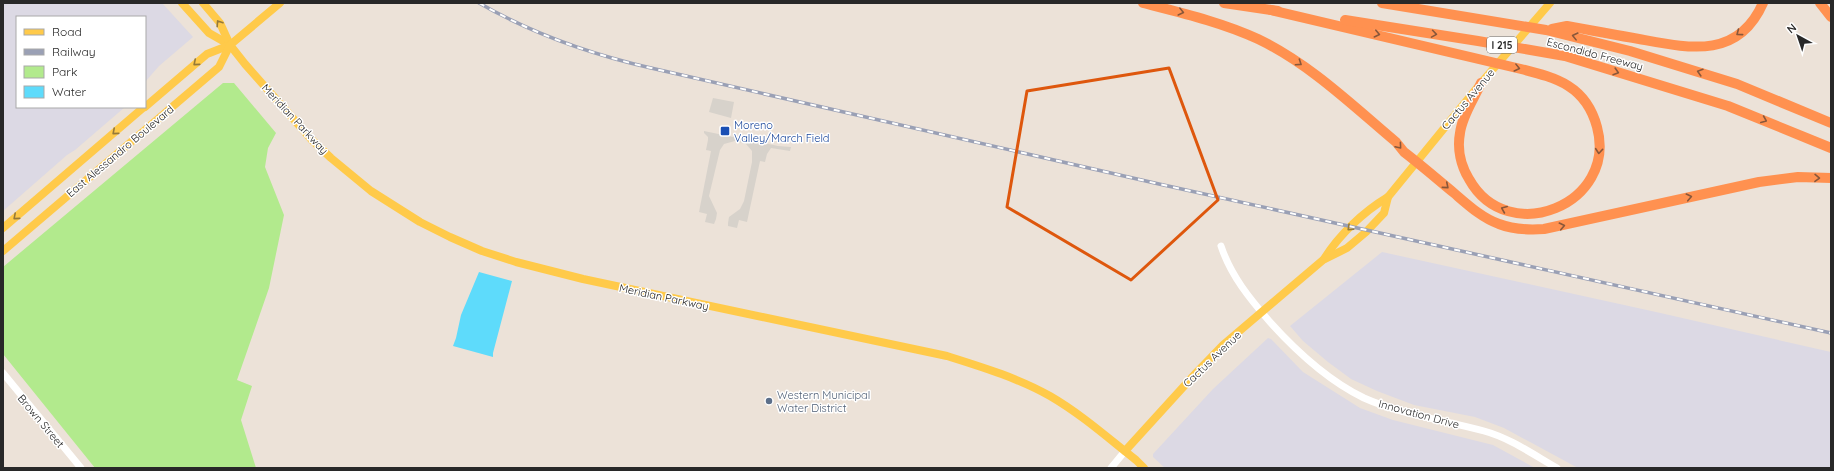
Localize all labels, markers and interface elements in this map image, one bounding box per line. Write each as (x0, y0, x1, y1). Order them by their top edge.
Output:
one-way arrow (1177, 8, 1184, 16)
legend (16, 16, 146, 108)
north arrow (1778, 16, 1818, 56)
one-way arrow (217, 20, 224, 27)
text: N (1784, 20, 1799, 36)
text: Road (52, 24, 82, 39)
one-way arrow (1736, 28, 1743, 36)
one-way arrow (1374, 29, 1381, 37)
one-way arrow (1431, 29, 1437, 38)
one-way arrow (1572, 33, 1578, 41)
street label: Escondido Freeway (1545, 34, 1645, 74)
road number: I 215 (1487, 37, 1517, 53)
text: Railway (52, 44, 96, 59)
one-way arrow (193, 58, 201, 65)
one-way arrow (1295, 58, 1302, 65)
one-way arrow (1513, 63, 1520, 72)
text: Park (52, 64, 77, 79)
street label: Cactus Avenue (1438, 66, 1498, 132)
one-way arrow (1612, 67, 1619, 76)
one-way arrow (1696, 68, 1703, 77)
street label: Meridian Parkway (259, 81, 331, 157)
text: Water (52, 84, 87, 99)
street label: East Alessandro Boulevard (63, 102, 177, 200)
one-way arrow (1760, 116, 1767, 124)
place label: Moreno Valley/March Field (734, 118, 830, 145)
marker: Moreno Valley/March Field (719, 125, 731, 137)
one-way arrow (112, 128, 120, 135)
one-way arrow (1395, 141, 1402, 149)
one-way arrow (1594, 148, 1603, 154)
one-way arrow (1814, 173, 1820, 182)
one-way arrow (1441, 182, 1449, 189)
one-way arrow (1686, 194, 1692, 202)
one-way arrow (1500, 206, 1508, 214)
one-way arrow (13, 212, 21, 219)
one-way arrow (1559, 222, 1566, 230)
one-way arrow (1347, 224, 1355, 231)
street label: Meridian Parkway (618, 281, 710, 313)
street label: Cactus Avenue (1180, 328, 1244, 390)
place label: Western Municipal Water District (777, 388, 870, 415)
street label: Brown Street (15, 391, 68, 451)
marker: Western Municipal Water District (764, 396, 774, 406)
street label: Innovation Drive (1377, 396, 1461, 432)

